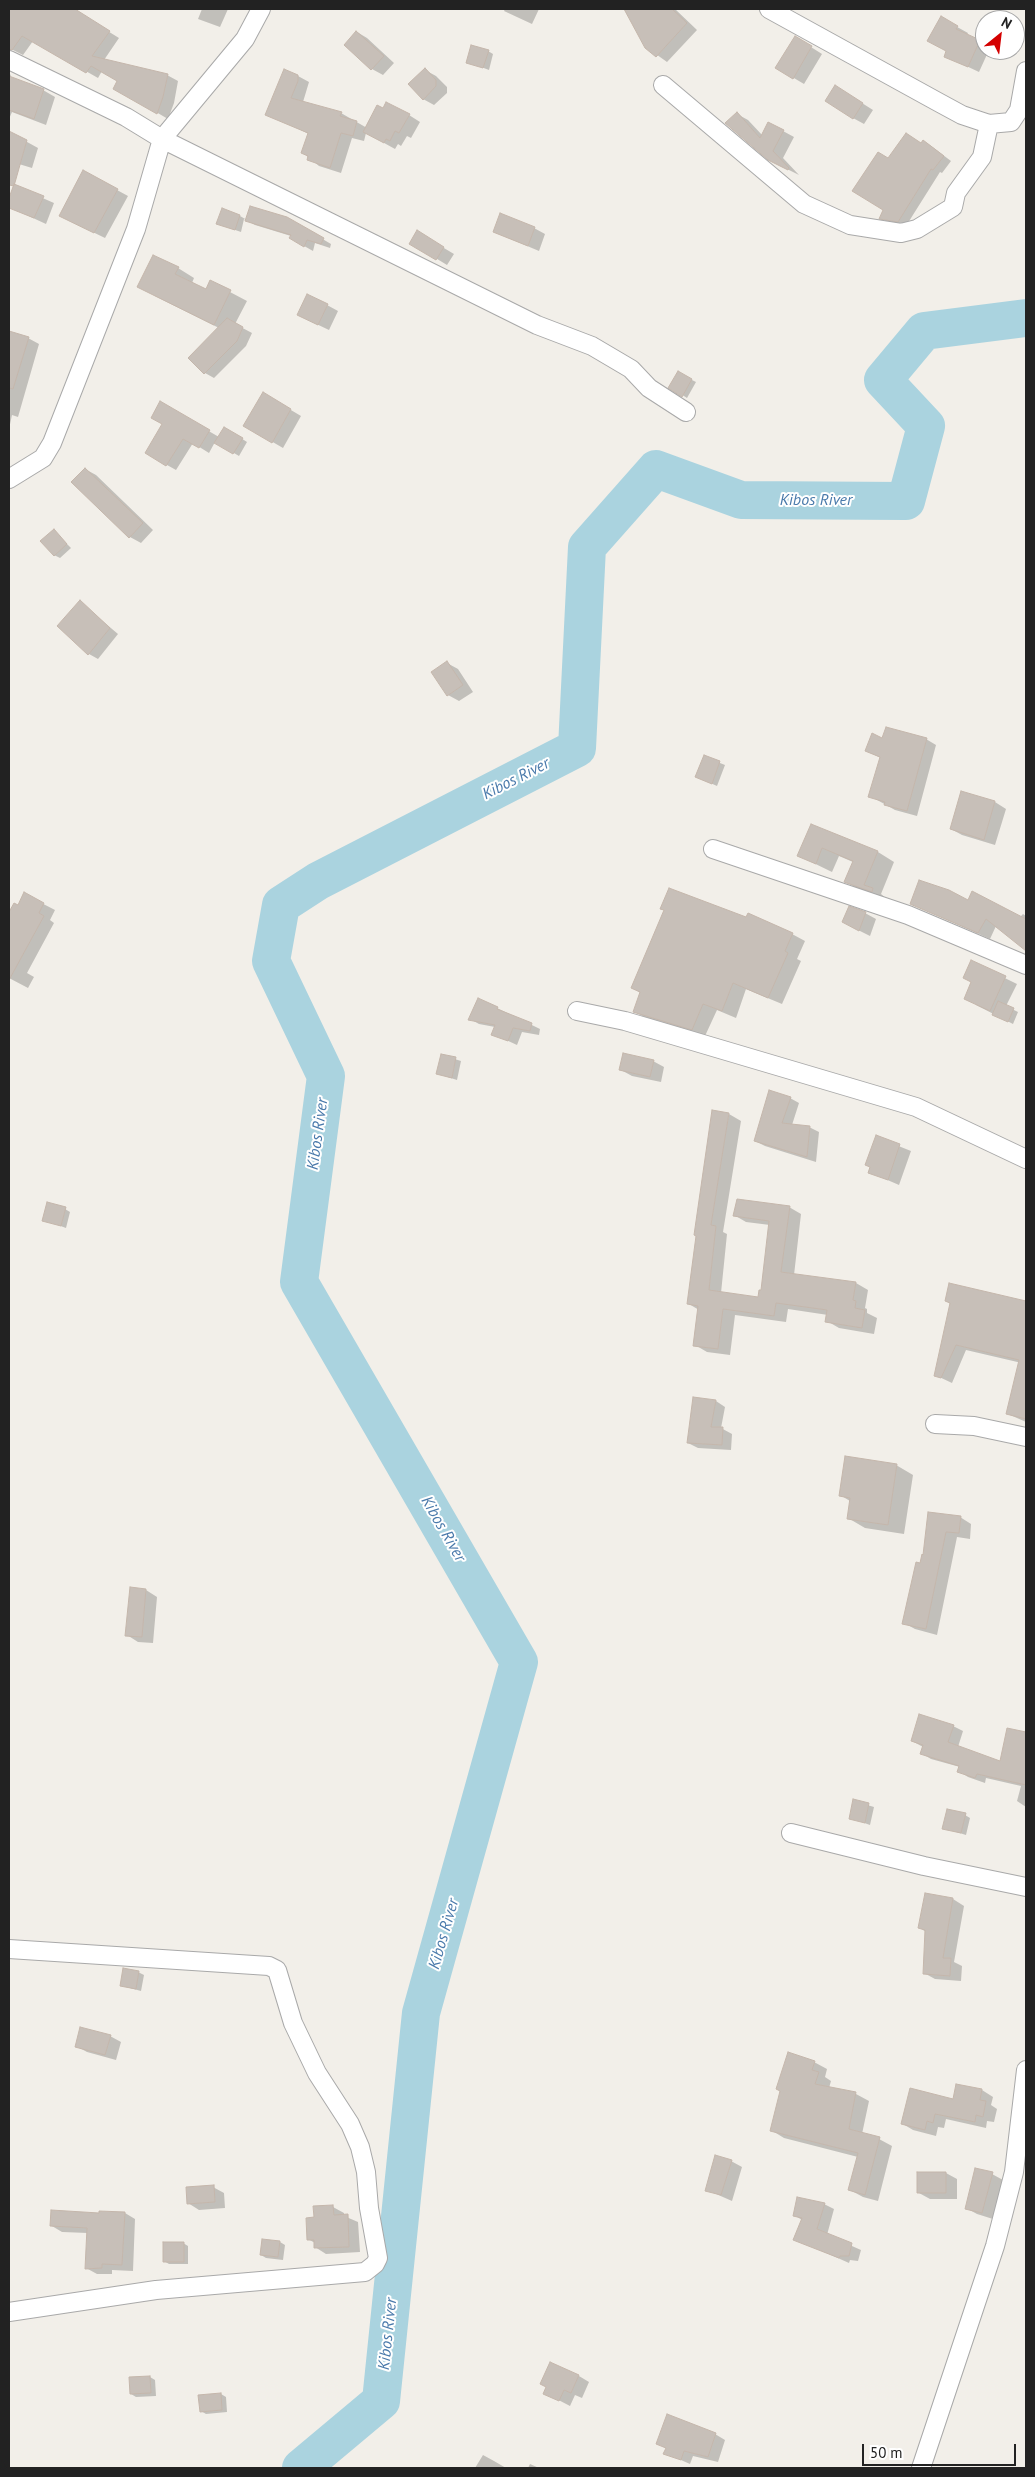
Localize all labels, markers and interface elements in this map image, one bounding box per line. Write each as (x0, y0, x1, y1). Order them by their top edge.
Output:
north arrow (975, 10, 1025, 60)
text: N (998, 13, 1015, 33)
water label: Kibos River (780, 490, 852, 510)
water label: Kibos River (479, 754, 553, 804)
water label: Kibos River (303, 1097, 333, 1171)
water label: Kibos River (417, 1493, 469, 1565)
water label: Kibos River (425, 1897, 463, 1971)
water label: Kibos River (375, 2297, 401, 2371)
scale bar (865, 2434, 1019, 2466)
text: 50 m (870, 2443, 903, 2462)

